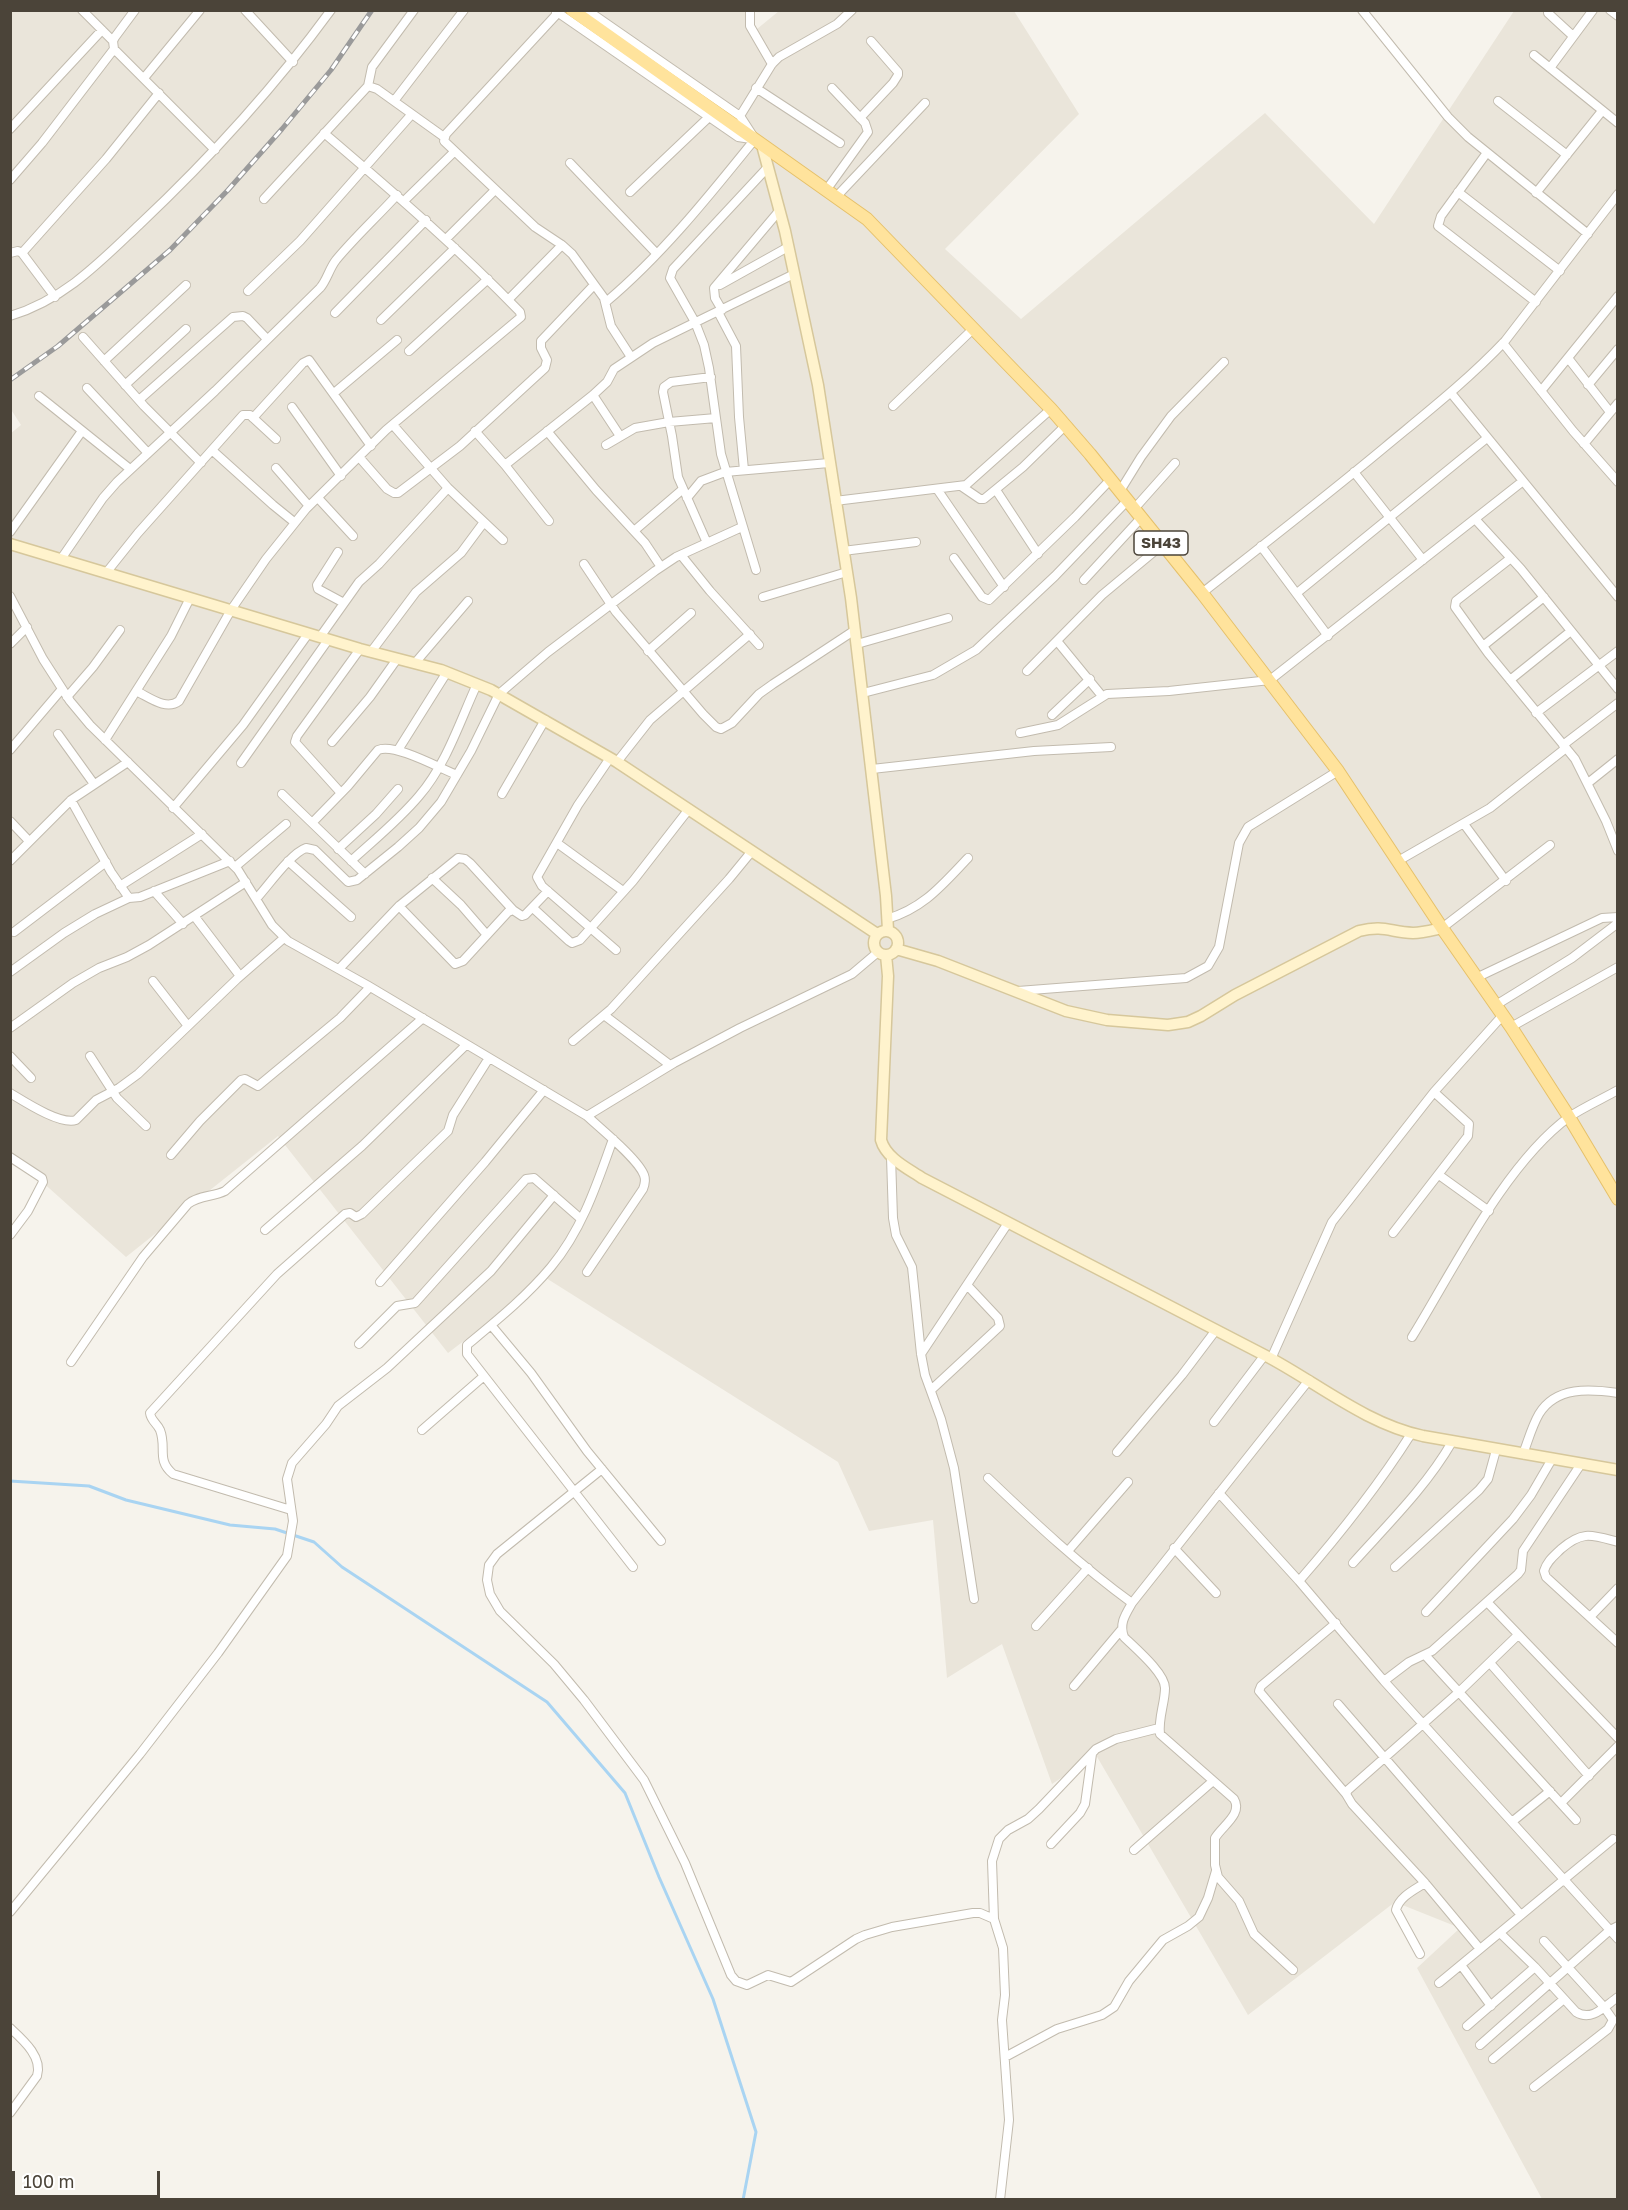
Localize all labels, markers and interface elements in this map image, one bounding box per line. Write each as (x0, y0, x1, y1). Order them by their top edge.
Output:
road number: SH43 (1134, 531, 1188, 555)
scale bar (15, 2159, 164, 2197)
text: 100 m (23, 2170, 74, 2192)

